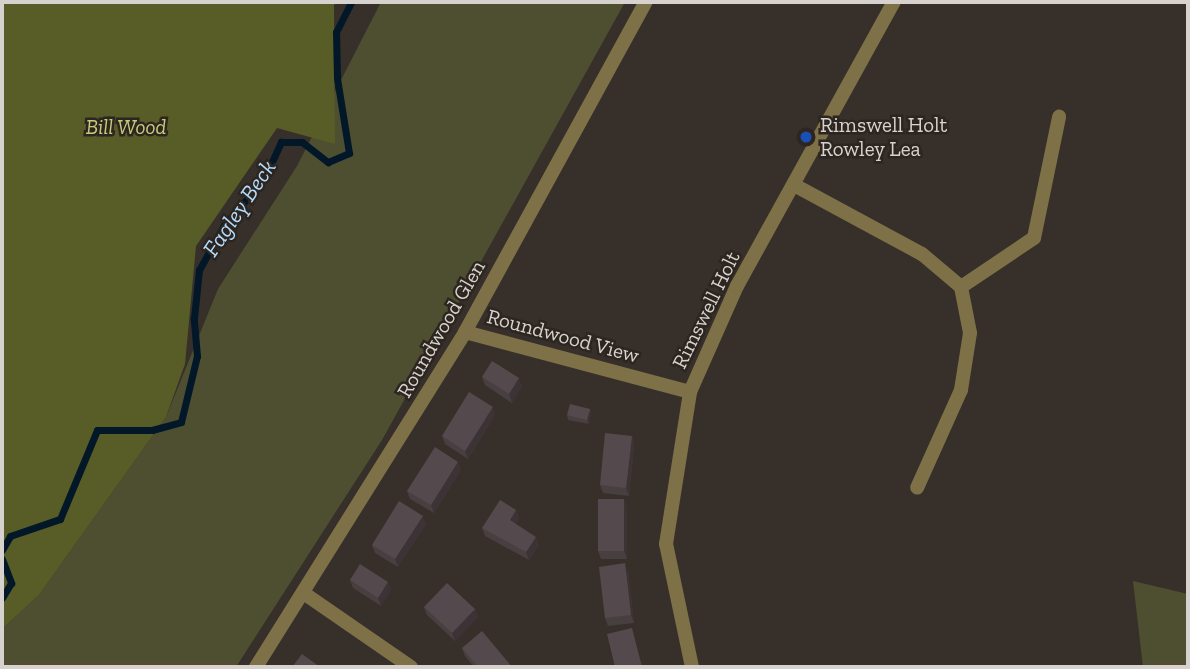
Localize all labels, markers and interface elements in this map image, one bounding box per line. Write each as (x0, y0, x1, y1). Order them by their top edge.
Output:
place label: Rimswell Holt Rowley Lea (820, 112, 947, 162)
park label: Bill Wood (85, 114, 167, 140)
marker: Rimswell Holt Rowley Lea (798, 129, 814, 145)
water label: Fagley Beck (197, 154, 281, 262)
street label: Rimswell Holt (667, 247, 745, 373)
street label: Roundwood Glen (392, 256, 490, 402)
street label: Roundwood View (484, 303, 642, 369)

